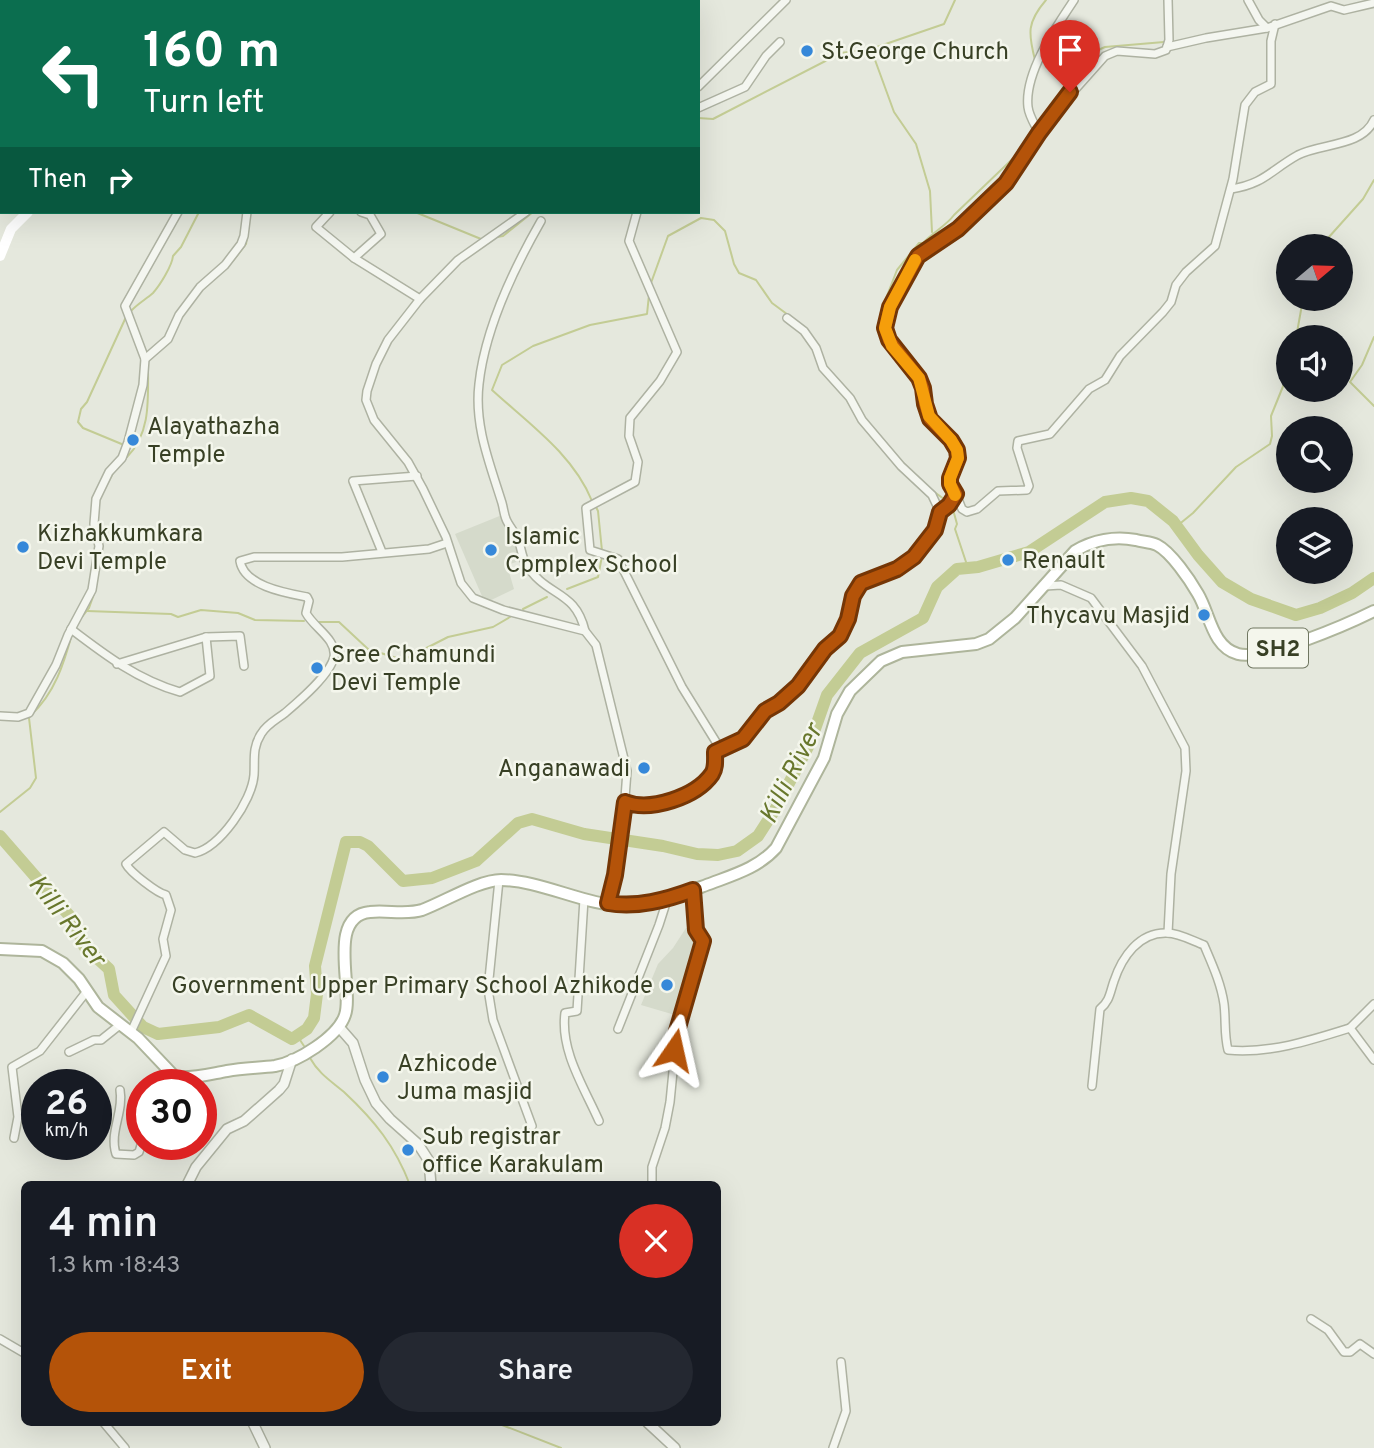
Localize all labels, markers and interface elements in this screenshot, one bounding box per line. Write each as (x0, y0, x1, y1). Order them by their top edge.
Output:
pin (1040, 20, 1100, 92)
text: 160 m (143, 23, 280, 85)
icon: left (28, 28, 119, 119)
icon: arrive (1051, 31, 1089, 69)
place label: St.George Church (821, 38, 1009, 68)
marker: St.George Church (799, 43, 815, 59)
text: Turn left (143, 84, 264, 124)
icon: right (101, 161, 139, 199)
text: Then (28, 164, 87, 197)
north arrow (1276, 234, 1353, 312)
map controls (1276, 234, 1353, 584)
button: sound (1276, 325, 1353, 402)
place label: Alayathazha Temple (147, 413, 280, 471)
button: search (1276, 416, 1353, 493)
marker: Alayathazha Temple (125, 432, 141, 448)
button: layers (1276, 507, 1353, 584)
place label: Kizhakkumkara Devi Temple (37, 520, 203, 578)
place label: Islamic Cpmplex School (505, 523, 678, 581)
marker: Kizhakkumkara Devi Temple (15, 539, 31, 555)
marker: Islamic Cpmplex School (483, 542, 499, 558)
place label: Renault (1022, 547, 1106, 577)
marker: Renault (1000, 552, 1016, 568)
place label: Thycavu Masjid (1026, 602, 1190, 632)
marker: Thycavu Masjid (1196, 607, 1212, 623)
road number: SH2 (1248, 628, 1308, 668)
place label: Sree Chamundi Devi Temple (331, 641, 496, 699)
marker: Sree Chamundi Devi Temple (309, 660, 325, 676)
water label: Killi River (753, 717, 832, 829)
place label: Anganawadi (498, 755, 630, 785)
marker: Anganawadi (636, 760, 652, 776)
water label: Killi River (20, 869, 113, 976)
place label: Government Upper Primary School Azhikode (171, 972, 653, 1002)
marker: Government Upper Primary School Azhikode (659, 977, 675, 993)
position arrow (637, 1013, 711, 1087)
place label: Azhicode Juma masjid (397, 1050, 533, 1108)
speed limit sign: 30 (126, 1069, 217, 1160)
marker: Azhicode Juma masjid (375, 1069, 391, 1085)
text: 26 (45, 1083, 88, 1127)
text: km/h (45, 1120, 88, 1143)
place label: Sub registrar office Karakulam (422, 1123, 604, 1181)
marker: Sub registrar office Karakulam (400, 1142, 416, 1158)
text: 4 min (49, 1199, 158, 1252)
button: close (619, 1204, 693, 1278)
text: 1.3 km · 18:43 (49, 1252, 180, 1281)
button: Exit (49, 1332, 364, 1412)
button: Share (378, 1332, 693, 1412)

